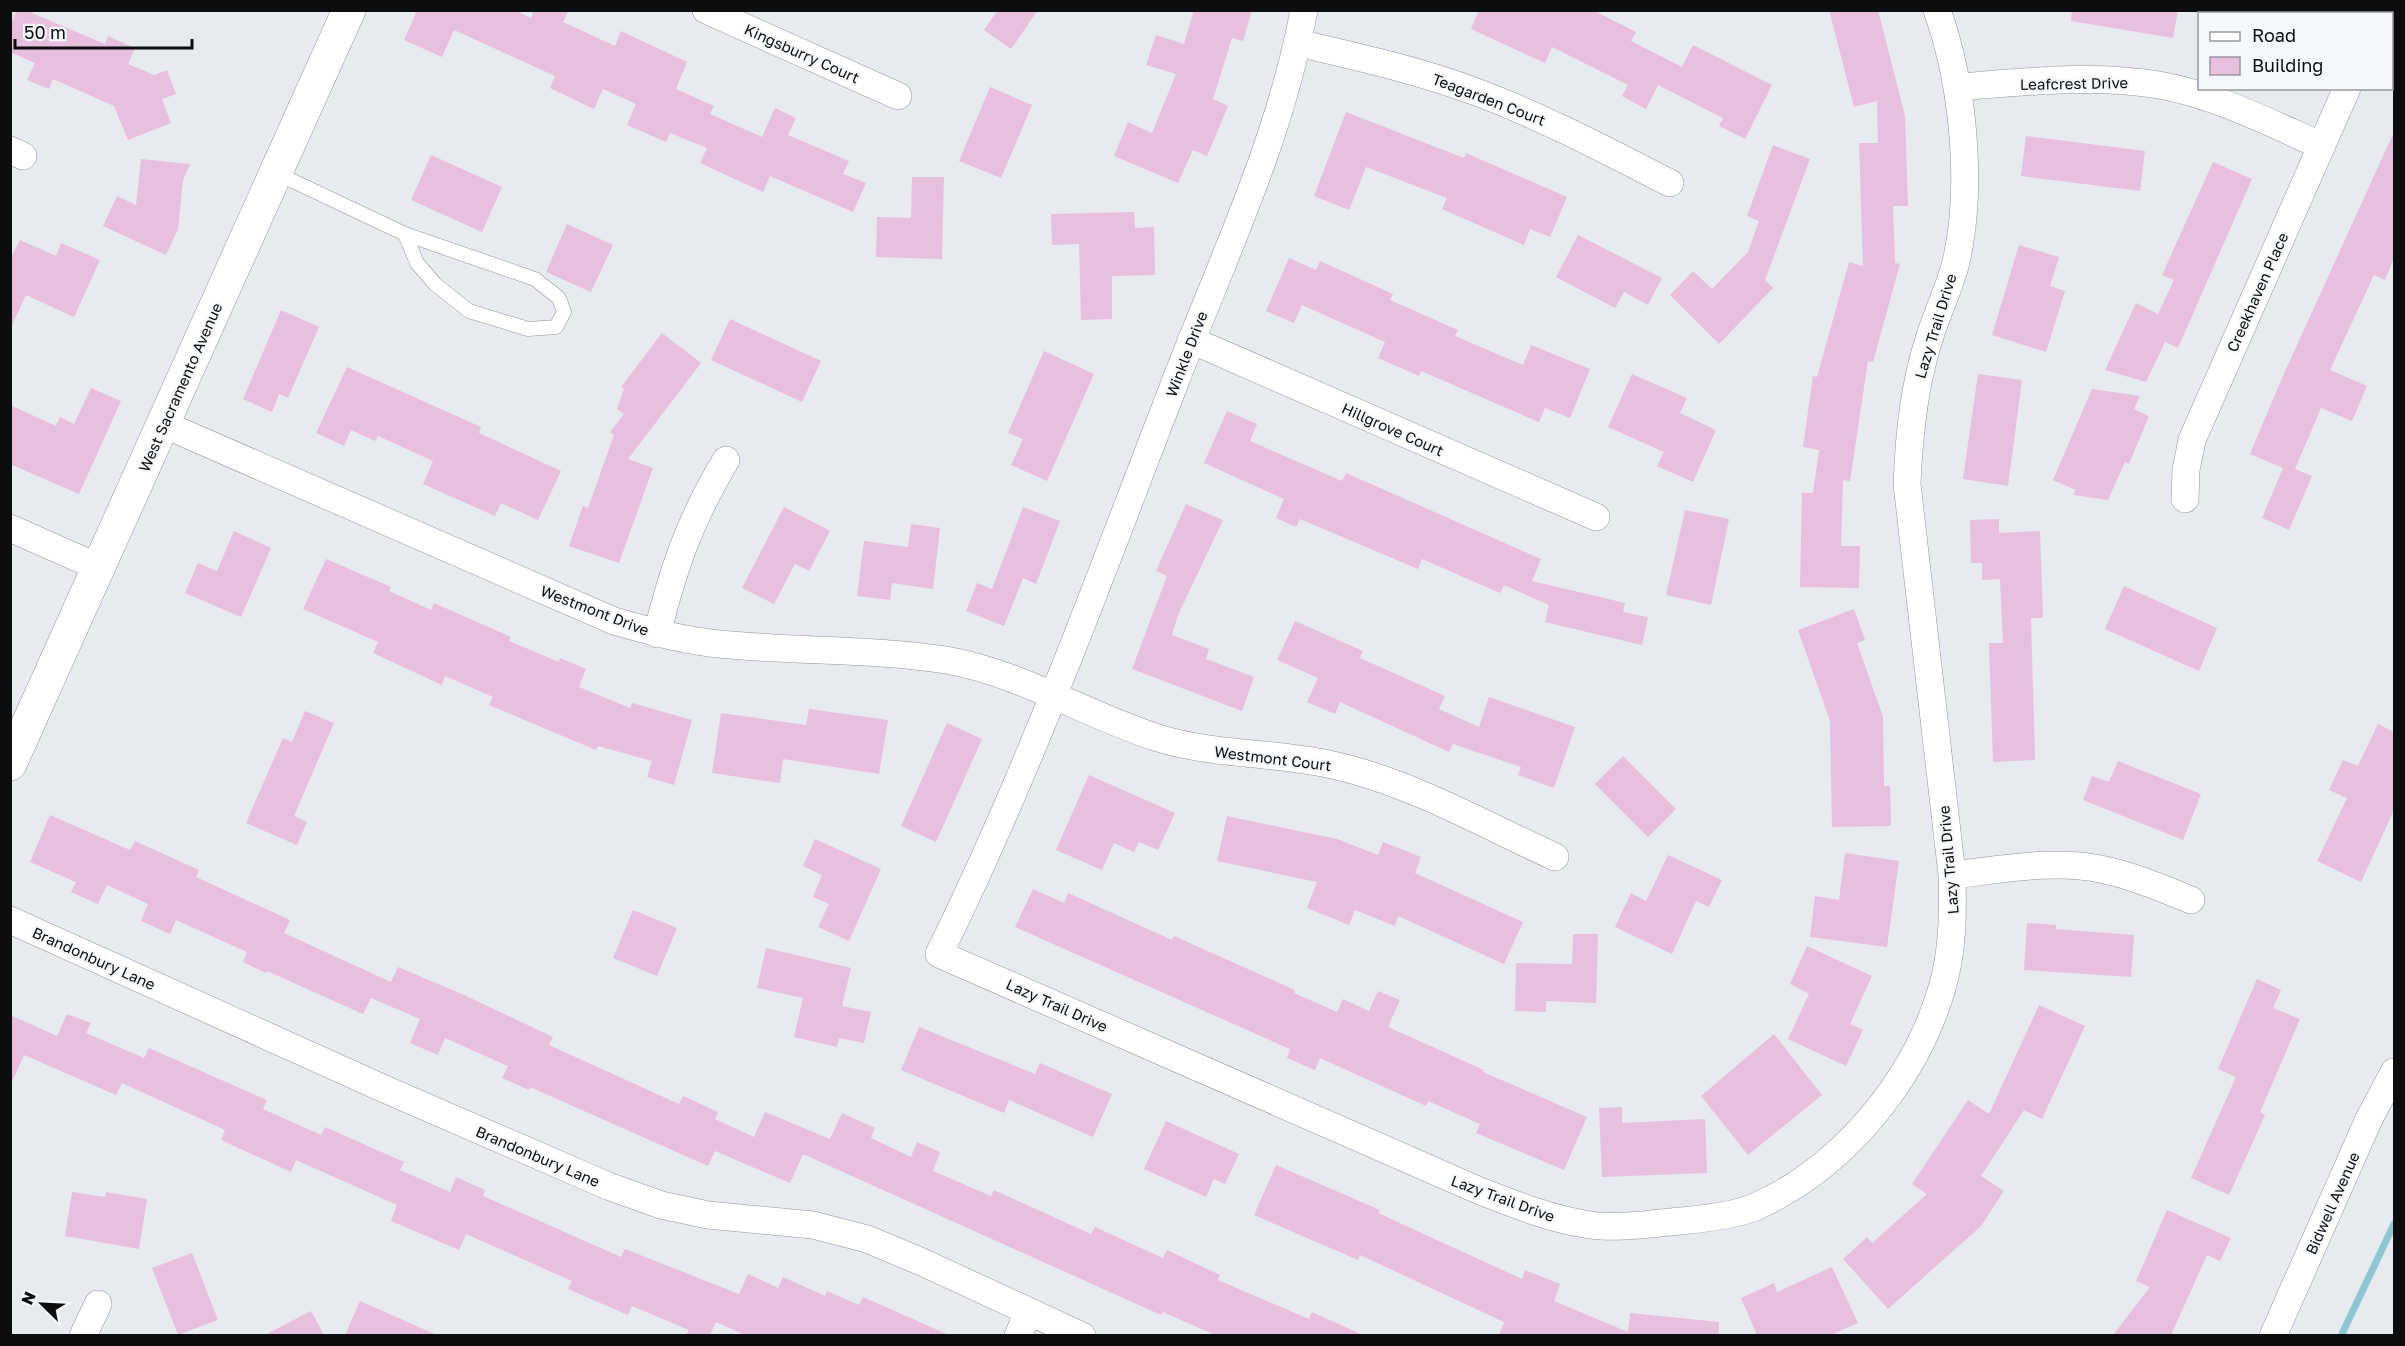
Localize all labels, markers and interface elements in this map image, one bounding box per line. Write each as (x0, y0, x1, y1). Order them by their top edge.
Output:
scale bar (15, 12, 192, 50)
legend (2198, 12, 2393, 90)
street label: Kingsburry Court (742, 20, 862, 86)
text: 50 m (24, 21, 66, 43)
text: Road (2252, 24, 2296, 46)
text: Building (2252, 54, 2323, 76)
street label: Teagarden Court (1430, 69, 1548, 129)
street label: Leafcrest Drive (2020, 73, 2129, 93)
street label: Creekhaven Place (2223, 229, 2292, 355)
street label: Lazy Trail Drive (1910, 271, 1960, 381)
street label: West Sacramento Avenue (134, 299, 226, 474)
street label: Winkle Drive (1161, 308, 1211, 399)
street label: Hillgrove Court (1339, 399, 1447, 459)
street label: Westmont Drive (538, 581, 652, 639)
street label: Westmont Court (1213, 742, 1333, 774)
street label: Lazy Trail Drive (1934, 805, 1962, 915)
street label: Brandonbury Lane (30, 923, 159, 993)
street label: Lazy Trail Drive (1004, 975, 1111, 1036)
street label: Brandonbury Lane (473, 1122, 603, 1190)
street label: Bidwell Avenue (2301, 1149, 2363, 1257)
street label: Lazy Trail Drive (1449, 1171, 1558, 1225)
north arrow (12, 1274, 72, 1334)
text: N (17, 1288, 40, 1308)

